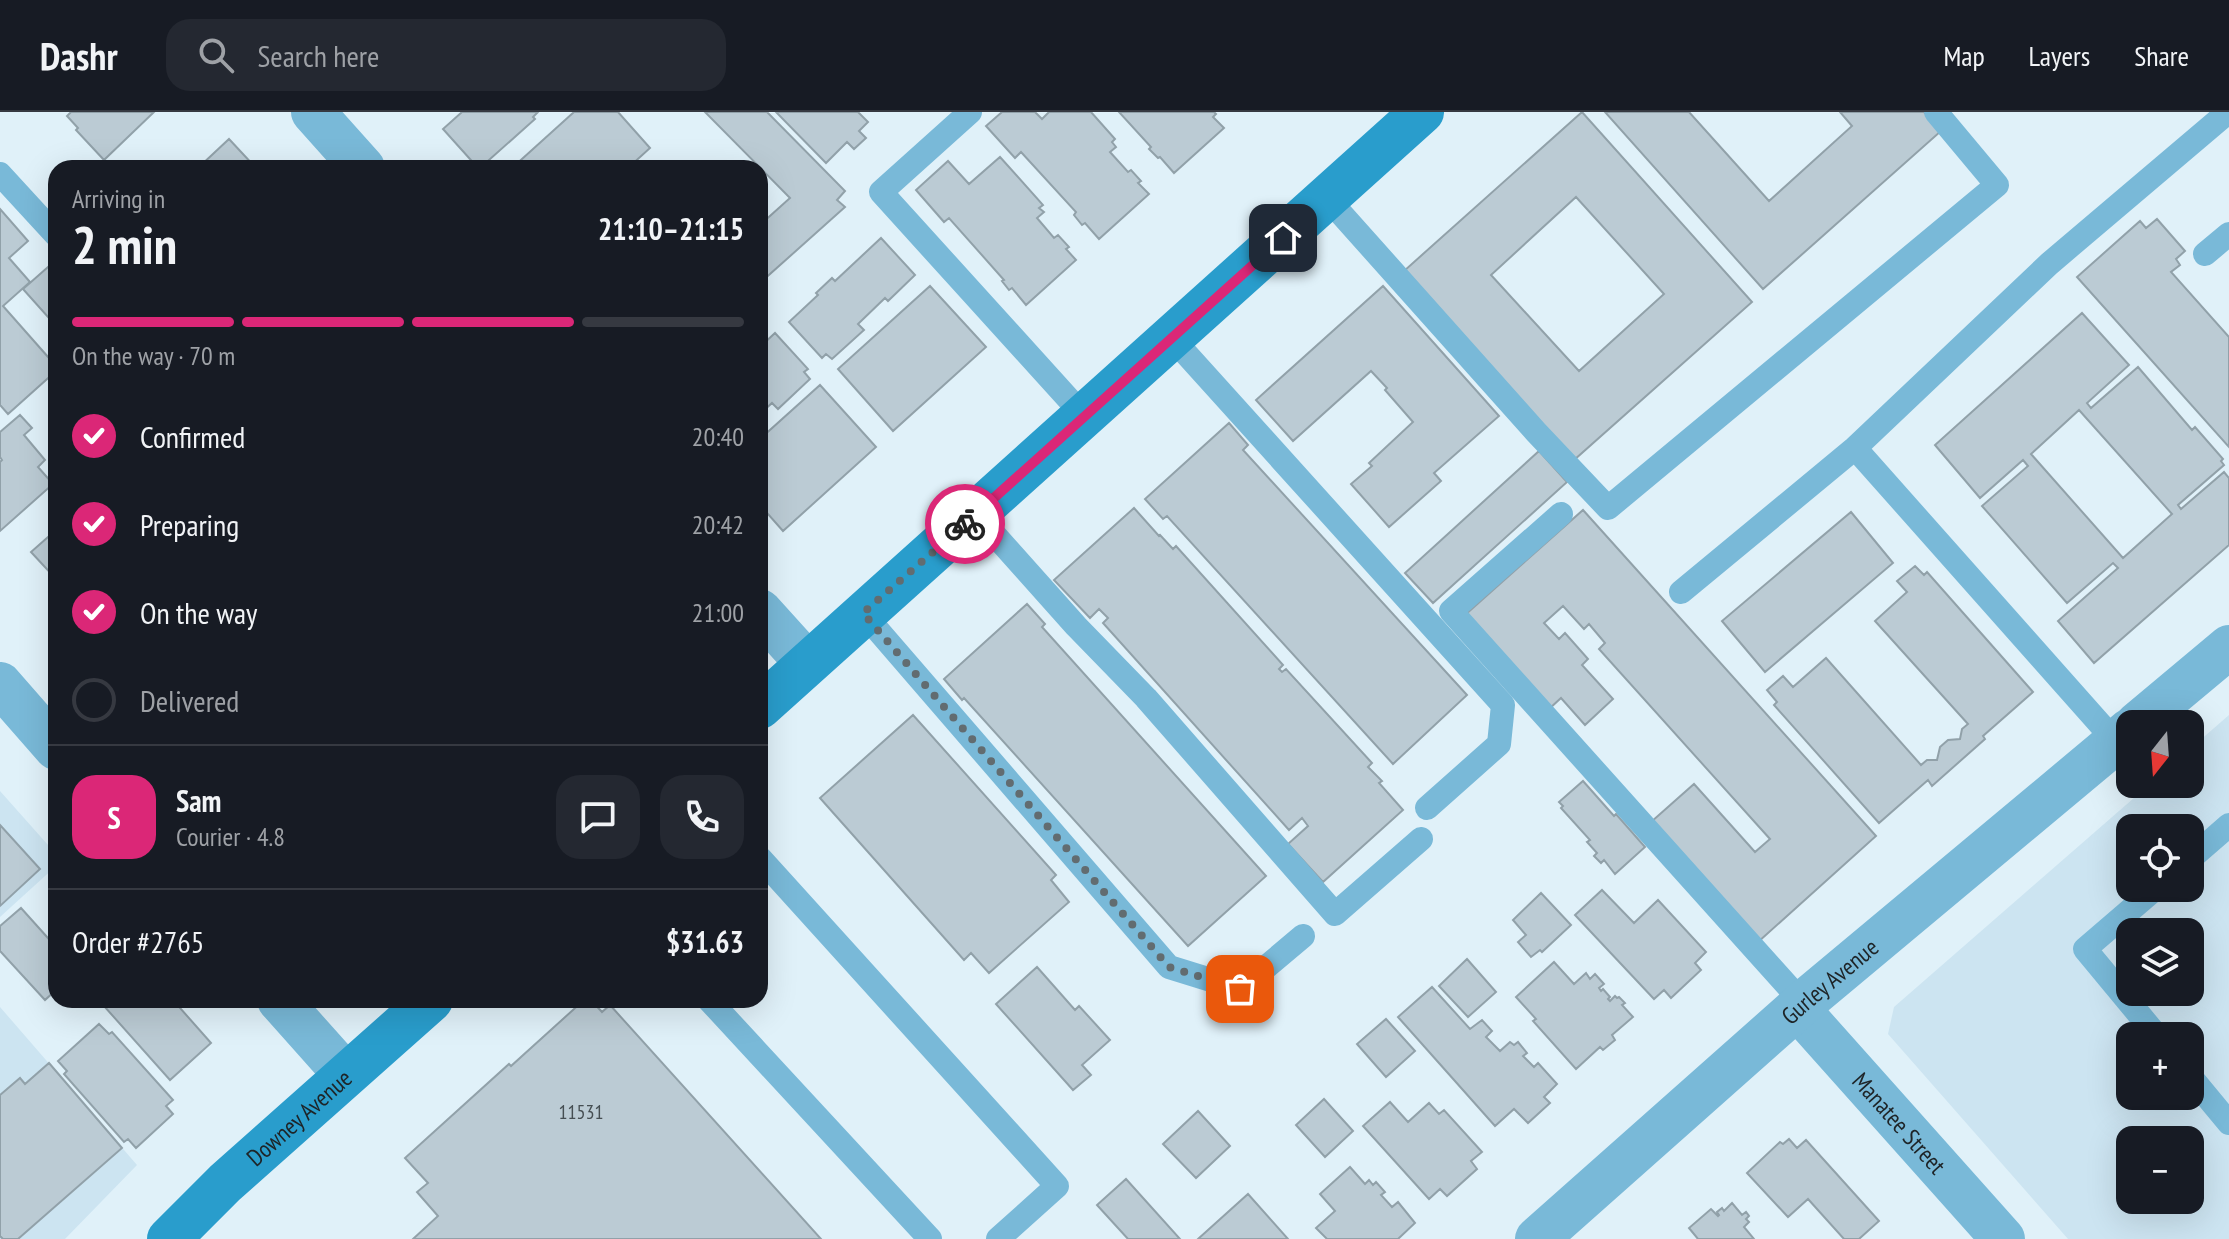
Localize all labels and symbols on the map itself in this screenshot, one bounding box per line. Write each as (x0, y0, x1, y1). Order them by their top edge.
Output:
pin (1249, 204, 1317, 272)
courier (925, 484, 1005, 564)
north arrow (2116, 710, 2204, 798)
street label: Gurley Avenue (1775, 931, 1884, 1031)
pin (1206, 955, 1274, 1023)
street label: Downey Avenue (240, 1062, 358, 1172)
street label: Manatee Street (1846, 1066, 1953, 1181)
house number: 11531 (559, 1099, 604, 1125)

